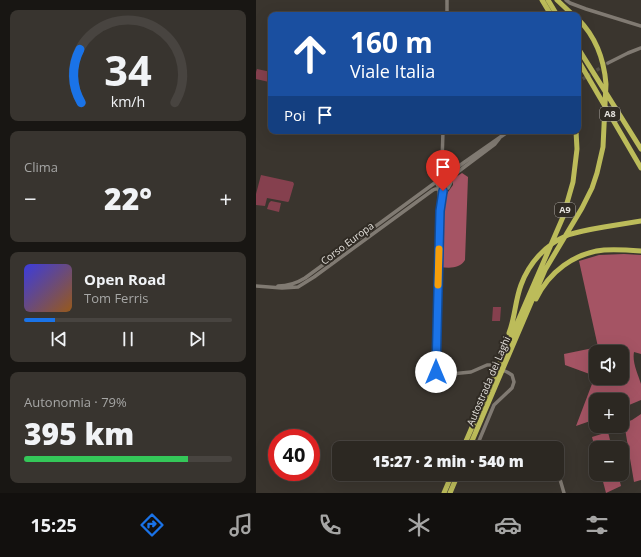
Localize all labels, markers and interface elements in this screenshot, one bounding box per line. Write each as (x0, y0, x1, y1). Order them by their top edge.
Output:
text: 160 m (350, 23, 433, 61)
icon: ahead (284, 28, 336, 80)
text: 34 (104, 42, 152, 98)
text: Viale Italia (350, 59, 435, 83)
text: km/h (111, 92, 145, 111)
icon: arrive (314, 104, 336, 126)
text: Poi (284, 105, 306, 125)
road number: A8 (600, 107, 620, 121)
pin (426, 150, 460, 191)
icon: arrive (432, 156, 454, 178)
text: Clima (24, 158, 58, 176)
text: 22° (104, 178, 152, 219)
text: − (24, 183, 37, 213)
text: + (219, 183, 232, 213)
road number: A9 (555, 203, 575, 217)
street label: Corso Europa (318, 218, 376, 268)
text: Open Road (84, 269, 166, 289)
text: Tom Ferris (84, 289, 149, 307)
icon: previous (48, 328, 70, 350)
icon: pause (117, 328, 139, 350)
icon: next (186, 328, 208, 350)
street label: Autostrada dei Laghi (463, 334, 513, 428)
map controls (589, 345, 629, 481)
button: sound (589, 345, 629, 385)
position arrow (415, 351, 457, 393)
text: Autonomia · 79% (24, 393, 127, 411)
button: + (589, 393, 629, 433)
text: 395 km (24, 413, 134, 454)
speed limit sign: 40 (268, 429, 320, 481)
button: − (589, 441, 629, 481)
text: 15:27 · 2 min · 540 m (372, 451, 524, 471)
icon: directions (138, 511, 166, 539)
icon: music (227, 511, 255, 539)
icon: phone (316, 511, 344, 539)
icon: climate (405, 511, 433, 539)
icon: car (494, 511, 522, 539)
icon: filters (583, 511, 611, 539)
text: 15:25 (30, 513, 77, 537)

